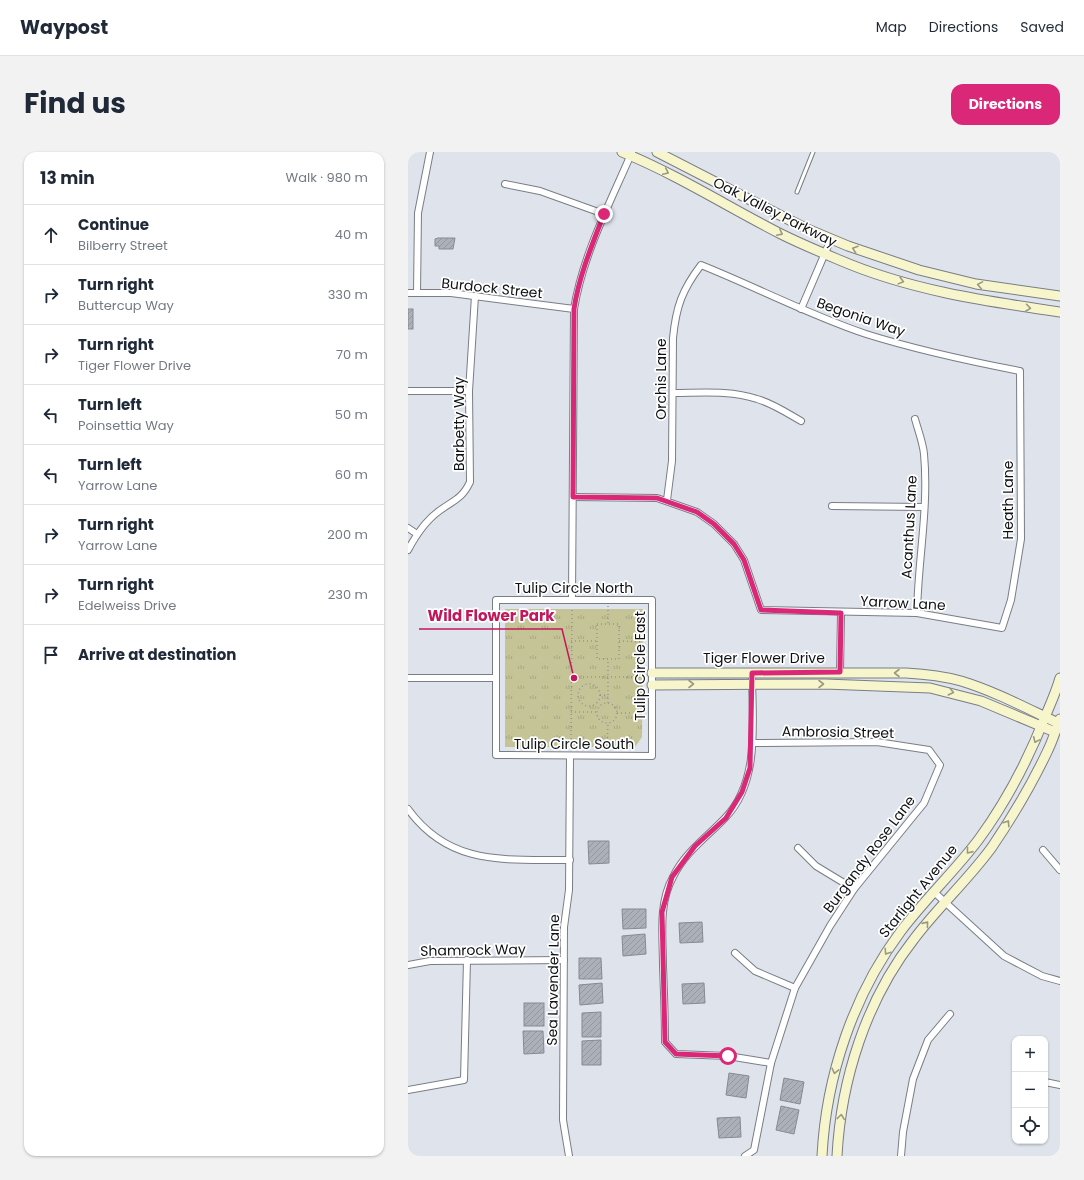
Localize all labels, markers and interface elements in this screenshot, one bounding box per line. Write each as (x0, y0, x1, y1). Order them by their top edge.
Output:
text: Waypost (20, 14, 108, 41)
text: Map (876, 17, 907, 37)
text: Directions (929, 17, 998, 37)
text: Saved (1020, 17, 1064, 37)
text: Find us (24, 84, 126, 123)
button: Directions (951, 84, 1060, 125)
text: 13 min (40, 166, 95, 190)
one-way arrow (661, 167, 669, 175)
text: Walk · 980 m (286, 168, 368, 187)
street label: Oak Valley Parkway (710, 172, 840, 252)
route end (595, 205, 613, 223)
text: Continue (78, 214, 149, 235)
icon: ahead (40, 224, 62, 246)
text: 40 m (335, 225, 368, 244)
one-way arrow (776, 228, 784, 236)
text: Bilberry Street (78, 236, 168, 255)
one-way arrow (852, 245, 859, 254)
street label: Burdock Street (440, 273, 544, 303)
text: Turn right (78, 274, 154, 295)
one-way arrow (898, 277, 904, 285)
one-way arrow (977, 281, 983, 289)
icon: right (40, 284, 62, 306)
text: 330 m (328, 285, 368, 304)
street label: Begonia Way (814, 293, 908, 342)
text: Buttercup Way (78, 296, 174, 315)
one-way arrow (1025, 303, 1031, 312)
text: Turn right (78, 334, 154, 355)
street label: Orchis Lane (651, 338, 671, 420)
icon: right (40, 344, 62, 366)
text: 70 m (336, 345, 368, 364)
text: Tiger Flower Drive (78, 356, 191, 375)
street label: Barbetty Way (449, 377, 469, 471)
text: Turn left (78, 394, 142, 415)
icon: left (40, 404, 62, 426)
text: 50 m (335, 405, 368, 424)
text: Poinsettia Way (78, 416, 174, 435)
text: Turn left (78, 454, 142, 475)
street label: Heath Lane (998, 460, 1018, 539)
icon: left (40, 464, 62, 486)
text: 60 m (335, 465, 368, 484)
street label: Acanthus Lane (896, 474, 922, 579)
text: Yarrow Lane (78, 476, 157, 495)
text: Turn right (78, 514, 154, 535)
icon: right (40, 524, 62, 546)
text: 200 m (327, 525, 368, 544)
text: Yarrow Lane (78, 536, 157, 555)
text: Turn right (78, 574, 154, 595)
street label: Tulip Circle North (515, 578, 633, 598)
icon: right (40, 584, 62, 606)
text: 230 m (328, 585, 368, 604)
street label: Yarrow Lane (860, 591, 946, 615)
text: Edelweiss Drive (78, 596, 176, 615)
callout: Wild Flower Park (419, 602, 562, 629)
text: Wild Flower Park (427, 605, 555, 626)
street label: Tulip Circle East (630, 611, 650, 721)
icon: arrive (40, 644, 62, 666)
text: Arrive at destination (78, 644, 236, 665)
street label: Tiger Flower Drive (703, 648, 825, 668)
one-way arrow (894, 669, 900, 677)
one-way arrow (688, 680, 694, 688)
one-way arrow (818, 680, 824, 688)
one-way arrow (947, 688, 954, 696)
street label: Ambrosia Street (782, 721, 894, 743)
street label: Tulip Circle South (514, 734, 634, 754)
one-way arrow (1032, 737, 1040, 744)
street label: Burgandy Rose Lane (818, 791, 920, 917)
one-way arrow (1002, 820, 1010, 827)
street label: Starlight Avenue (874, 840, 962, 942)
one-way arrow (966, 847, 973, 854)
street label: Sea Lavender Lane (542, 914, 564, 1046)
one-way arrow (921, 921, 928, 928)
street label: Shamrock Way (420, 939, 526, 961)
one-way arrow (884, 948, 892, 955)
map controls (1012, 1036, 1048, 1144)
button: + (1012, 1036, 1048, 1072)
route start (719, 1047, 737, 1065)
one-way arrow (831, 1067, 840, 1074)
button: − (1012, 1072, 1048, 1108)
button: locate (1012, 1108, 1048, 1144)
one-way arrow (836, 1114, 845, 1120)

